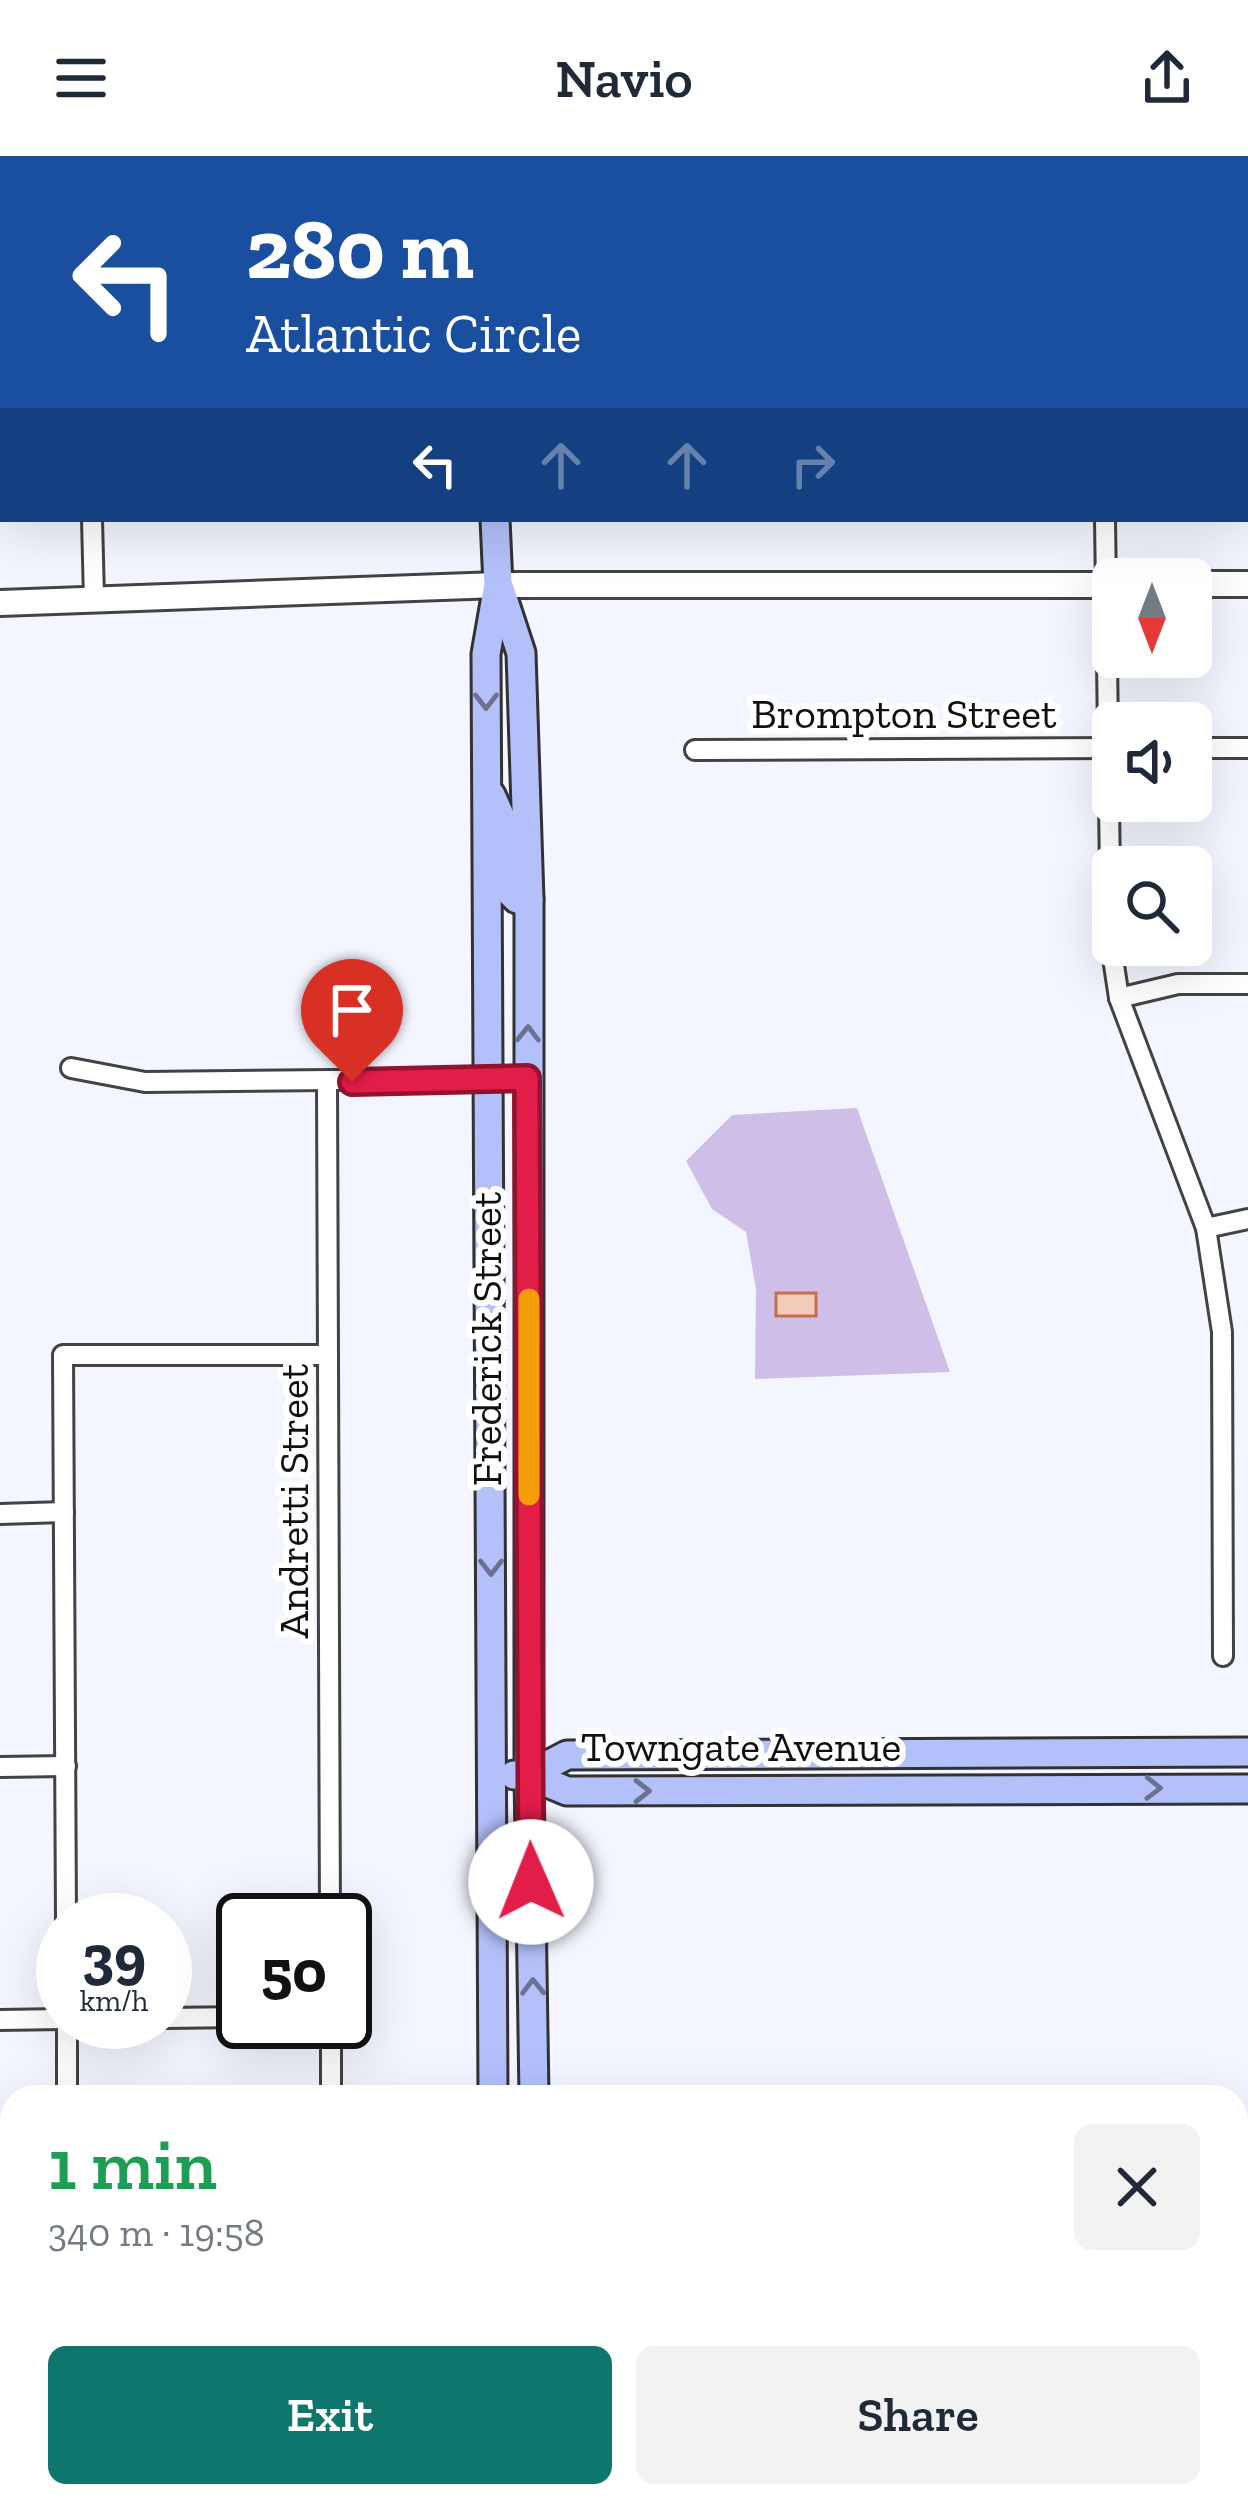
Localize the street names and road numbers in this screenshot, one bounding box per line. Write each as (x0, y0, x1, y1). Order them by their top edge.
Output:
street label: Brompton Street (751, 688, 1057, 739)
street label: Frederick Street (461, 1191, 512, 1486)
street label: Andretti Street (268, 1363, 319, 1638)
street label: Towngate Avenue (581, 1721, 901, 1772)

